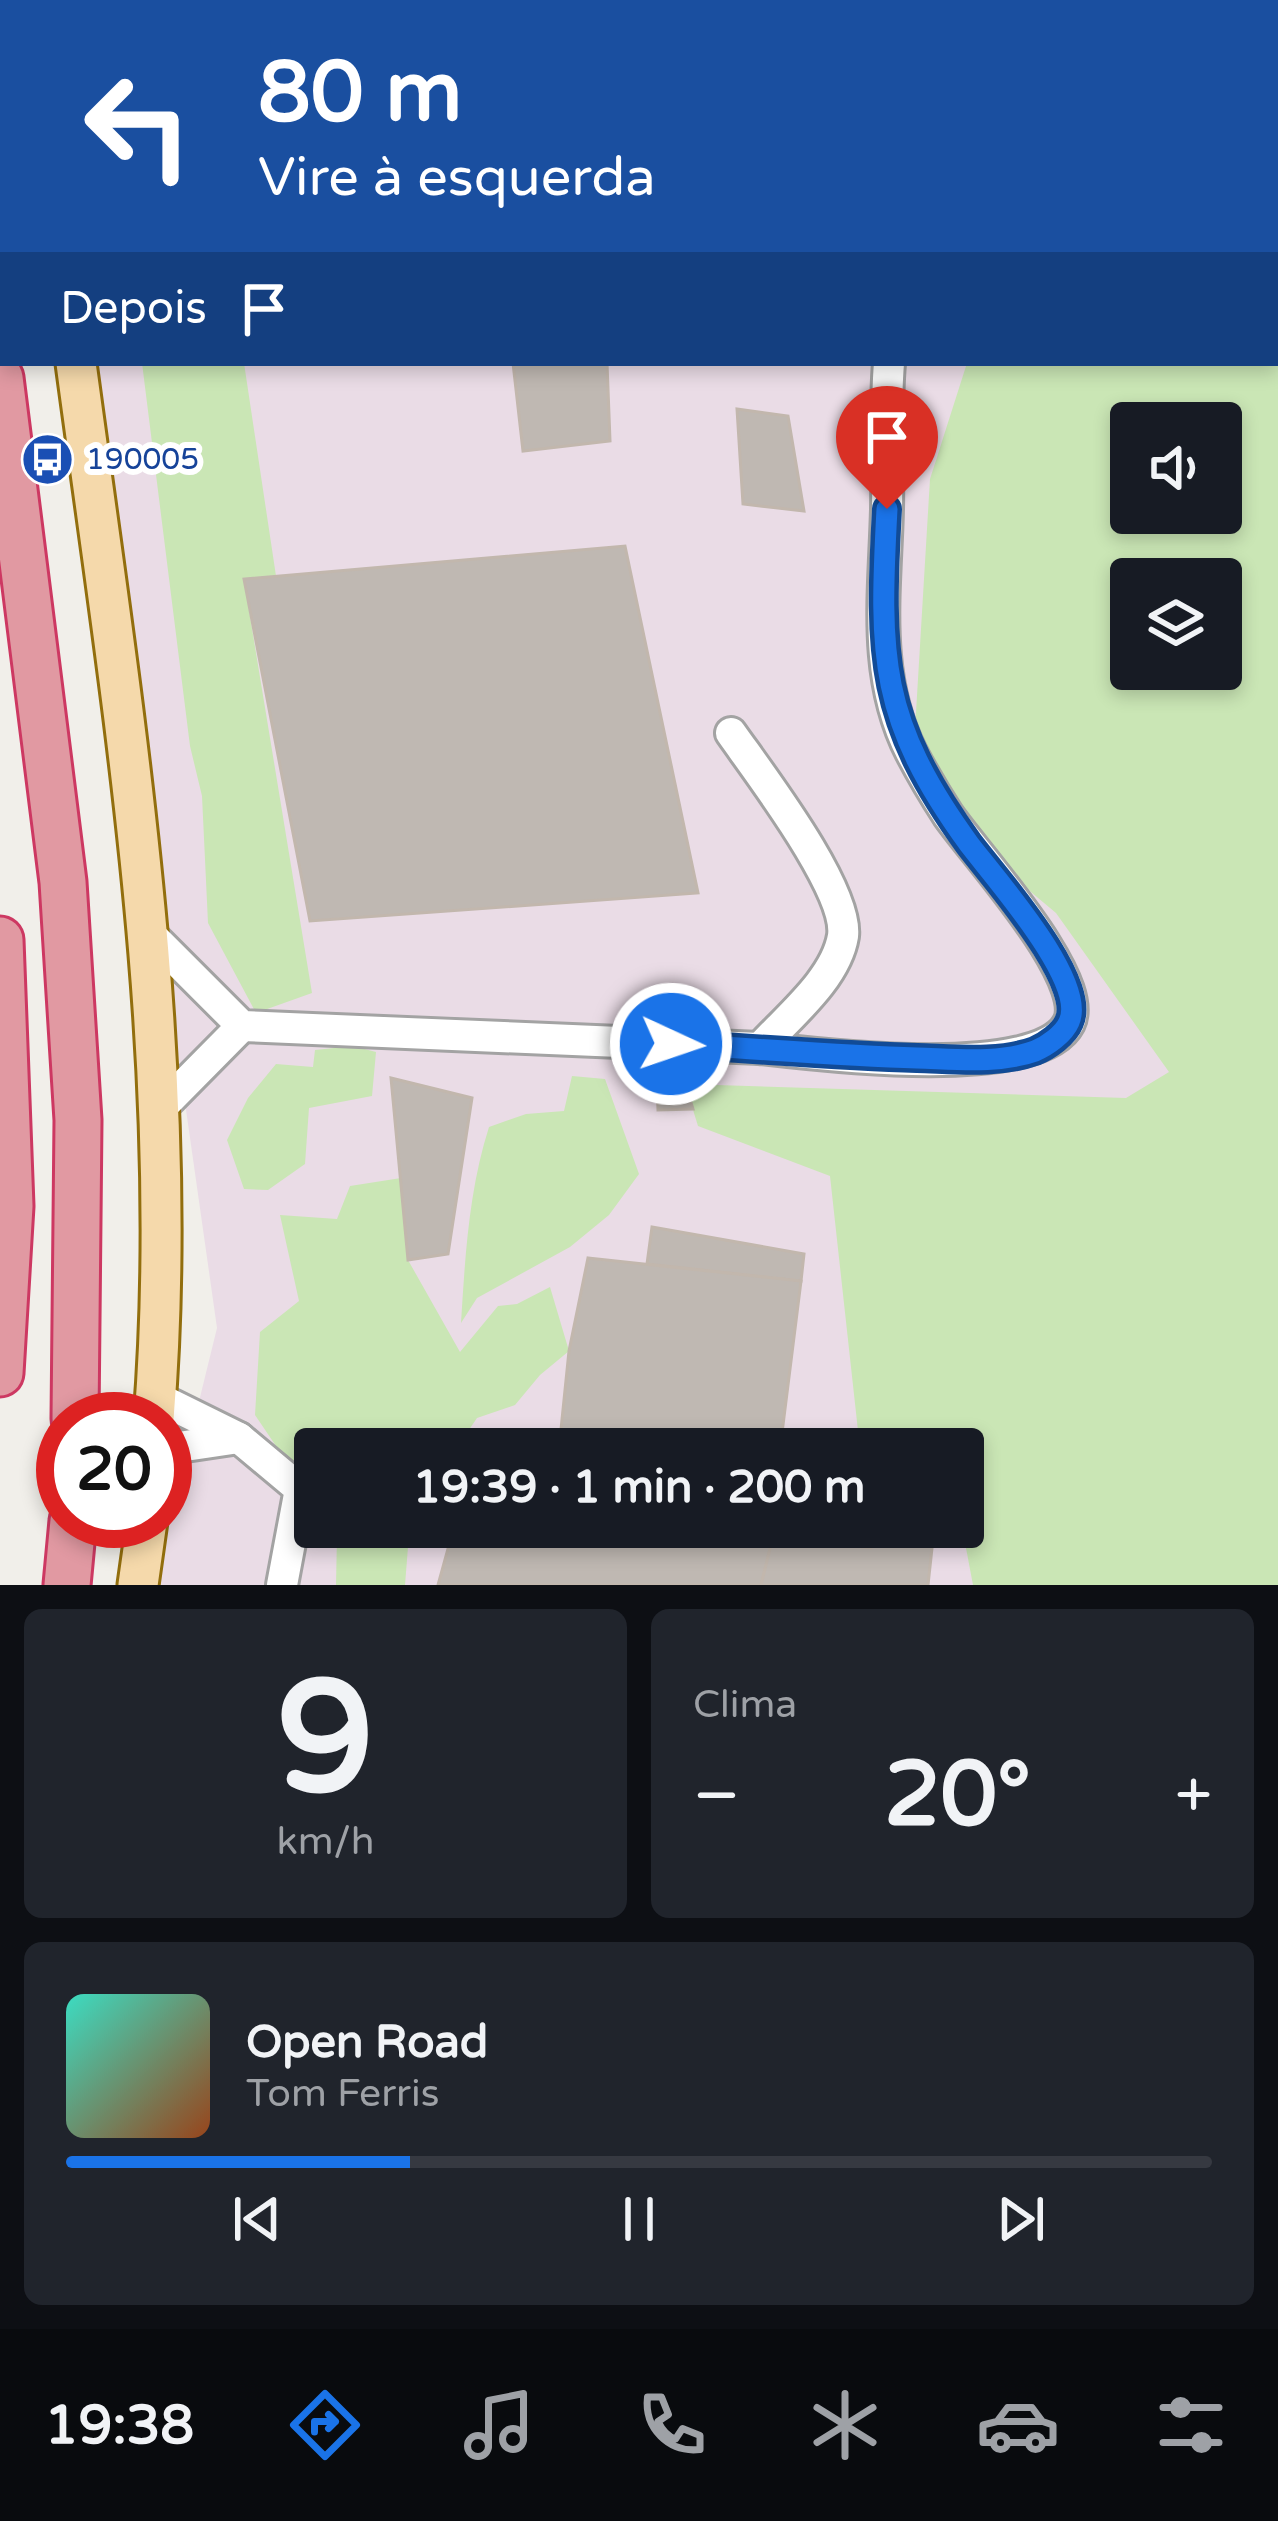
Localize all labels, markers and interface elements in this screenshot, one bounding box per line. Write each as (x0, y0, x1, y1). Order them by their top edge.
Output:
text: 80 m (258, 43, 462, 144)
icon: left (60, 48, 216, 204)
text: Vire à esquerda (258, 145, 656, 210)
icon: arrive (231, 276, 297, 342)
text: Depois (60, 282, 207, 336)
pin (836, 386, 938, 509)
map controls (1110, 402, 1242, 690)
button: sound (1110, 402, 1242, 534)
icon: arrive (854, 404, 920, 470)
bus stop icon: 190005 (19, 431, 75, 487)
place label: 190005 (86, 441, 199, 478)
button: layers (1110, 558, 1242, 690)
position arrow (608, 981, 734, 1107)
speed limit sign: 20 (36, 1392, 192, 1548)
text: 19:39 · 1 min · 200 m (413, 1461, 865, 1515)
text: 9 (277, 1646, 374, 1834)
text: Clima (693, 1681, 797, 1728)
text: 20° (884, 1741, 1031, 1850)
text: − (693, 1756, 740, 1836)
text: + (1175, 1756, 1212, 1836)
text: km/h (276, 1818, 375, 1865)
text: Open Road (246, 2016, 488, 2070)
text: Tom Ferris (246, 2070, 439, 2117)
icon: previous (224, 2186, 290, 2252)
icon: pause (606, 2186, 672, 2252)
icon: next (988, 2186, 1054, 2252)
icon: directions (283, 2383, 367, 2467)
icon: music (457, 2383, 541, 2467)
icon: phone (630, 2383, 714, 2467)
icon: climate (803, 2383, 887, 2467)
icon: car (976, 2383, 1060, 2467)
icon: filters (1149, 2383, 1233, 2467)
text: 19:38 (45, 2393, 194, 2458)

